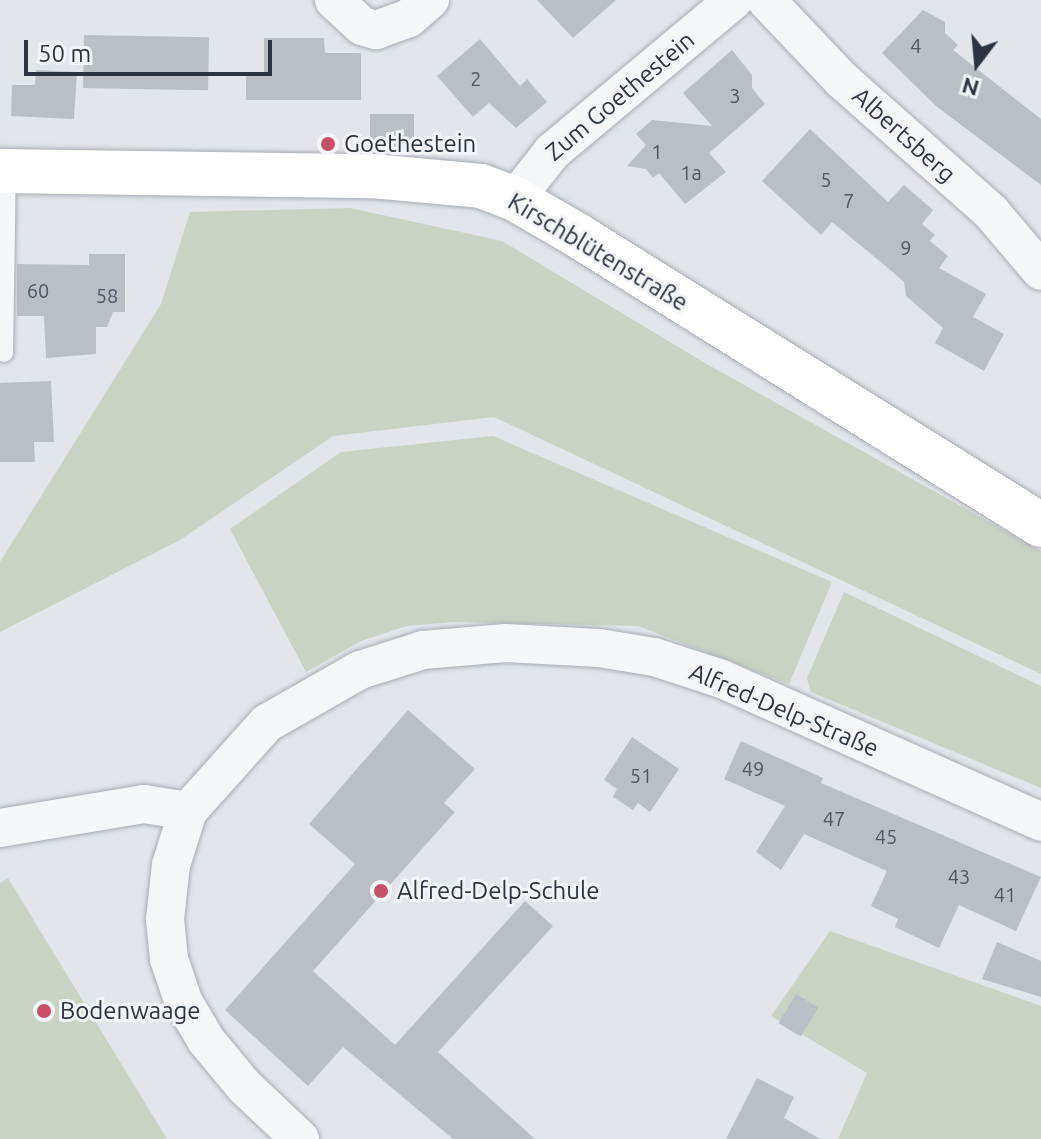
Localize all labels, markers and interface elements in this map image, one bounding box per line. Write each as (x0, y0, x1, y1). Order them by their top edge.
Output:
scale bar (28, 24, 276, 74)
north arrow (937, 24, 1017, 104)
street label: Zum Goethestein (540, 25, 700, 167)
house number: 4 (910, 33, 922, 57)
text: 50 m (38, 40, 91, 67)
house number: 2 (470, 66, 482, 90)
text: N (959, 73, 982, 102)
street label: Albertsberg (847, 81, 961, 189)
house number: 3 (729, 83, 741, 107)
place label: Goethestein (344, 130, 476, 158)
marker: Goethestein (319, 135, 337, 153)
house number: 1 (651, 139, 663, 163)
house number: 1a (680, 160, 702, 184)
house number: 5 (820, 167, 832, 191)
street label: Kirschblütenstraße (503, 187, 693, 317)
house number: 7 (843, 188, 855, 212)
house number: 9 (900, 235, 912, 259)
house number: 60 (27, 278, 49, 302)
house number: 58 (96, 283, 118, 307)
street label: Alfred-Delp-Straße (685, 657, 883, 763)
house number: 49 (742, 756, 764, 780)
house number: 51 (630, 763, 652, 787)
house number: 47 (823, 806, 845, 830)
house number: 45 (875, 824, 897, 848)
house number: 43 (948, 864, 970, 888)
place label: Alfred-Delp-Schule (397, 877, 599, 905)
marker: Alfred-Delp-Schule (372, 882, 390, 900)
house number: 41 (994, 882, 1016, 906)
place label: Bodenwaage (60, 997, 201, 1025)
marker: Bodenwaage (35, 1002, 53, 1020)

